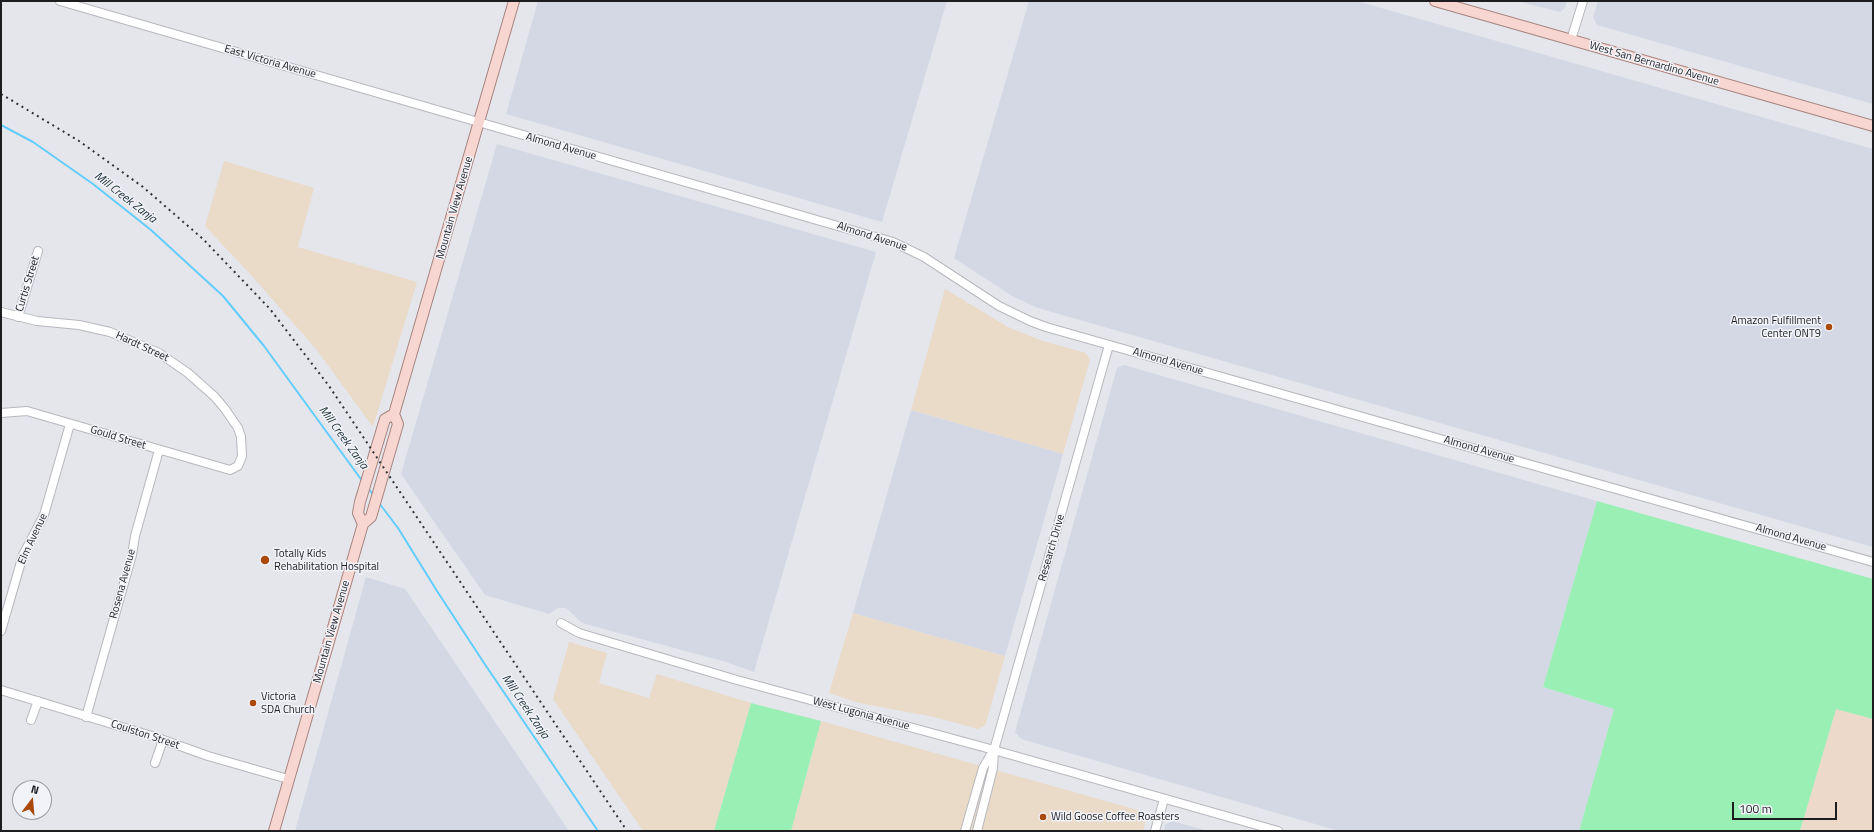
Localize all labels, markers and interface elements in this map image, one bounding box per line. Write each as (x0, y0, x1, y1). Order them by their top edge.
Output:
street label: West San Bernardino Avenue (1588, 39, 1720, 89)
street label: East Victoria Avenue (223, 43, 317, 81)
street label: Almond Avenue (524, 131, 598, 163)
street label: Mountain View Avenue (434, 155, 476, 261)
water label: Mill Creek Zanja (91, 169, 159, 227)
street label: Almond Avenue (835, 219, 909, 255)
street label: Curtis Street (13, 254, 43, 314)
place label: Amazon Fulfillment Center ONT9 (1731, 314, 1821, 340)
marker: Amazon Fulfillment Center ONT9 (1824, 322, 1834, 332)
street label: Hardt Street (113, 329, 171, 365)
street label: Almond Avenue (1131, 346, 1205, 378)
water label: Mill Creek Zanja (315, 404, 371, 472)
street label: Gould Street (89, 423, 147, 453)
street label: Almond Avenue (1442, 434, 1516, 466)
street label: Elm Avenue (15, 511, 51, 567)
street label: Research Drive (1036, 513, 1068, 583)
street label: Almond Avenue (1754, 522, 1828, 554)
place label: Totally Kids Rehabilitation Hospital (274, 547, 379, 573)
street label: Rosena Avenue (107, 548, 139, 620)
marker: Totally Kids Rehabilitation Hospital (259, 554, 271, 566)
street label: Mountain View Avenue (311, 579, 353, 685)
water label: Mill Creek Zanja (498, 672, 552, 742)
place label: Victoria SDA Church (261, 690, 315, 716)
street label: West Lugonia Avenue (811, 695, 911, 733)
marker: Victoria SDA Church (248, 698, 258, 708)
street label: Coulston Street (109, 718, 181, 752)
north arrow (12, 780, 52, 820)
text: N (29, 781, 41, 798)
scale bar (1734, 794, 1839, 820)
text: 100 m (1739, 799, 1772, 818)
place label: Wild Goose Coffee Roasters (1051, 810, 1179, 824)
marker: Wild Goose Coffee Roasters (1038, 812, 1048, 822)

